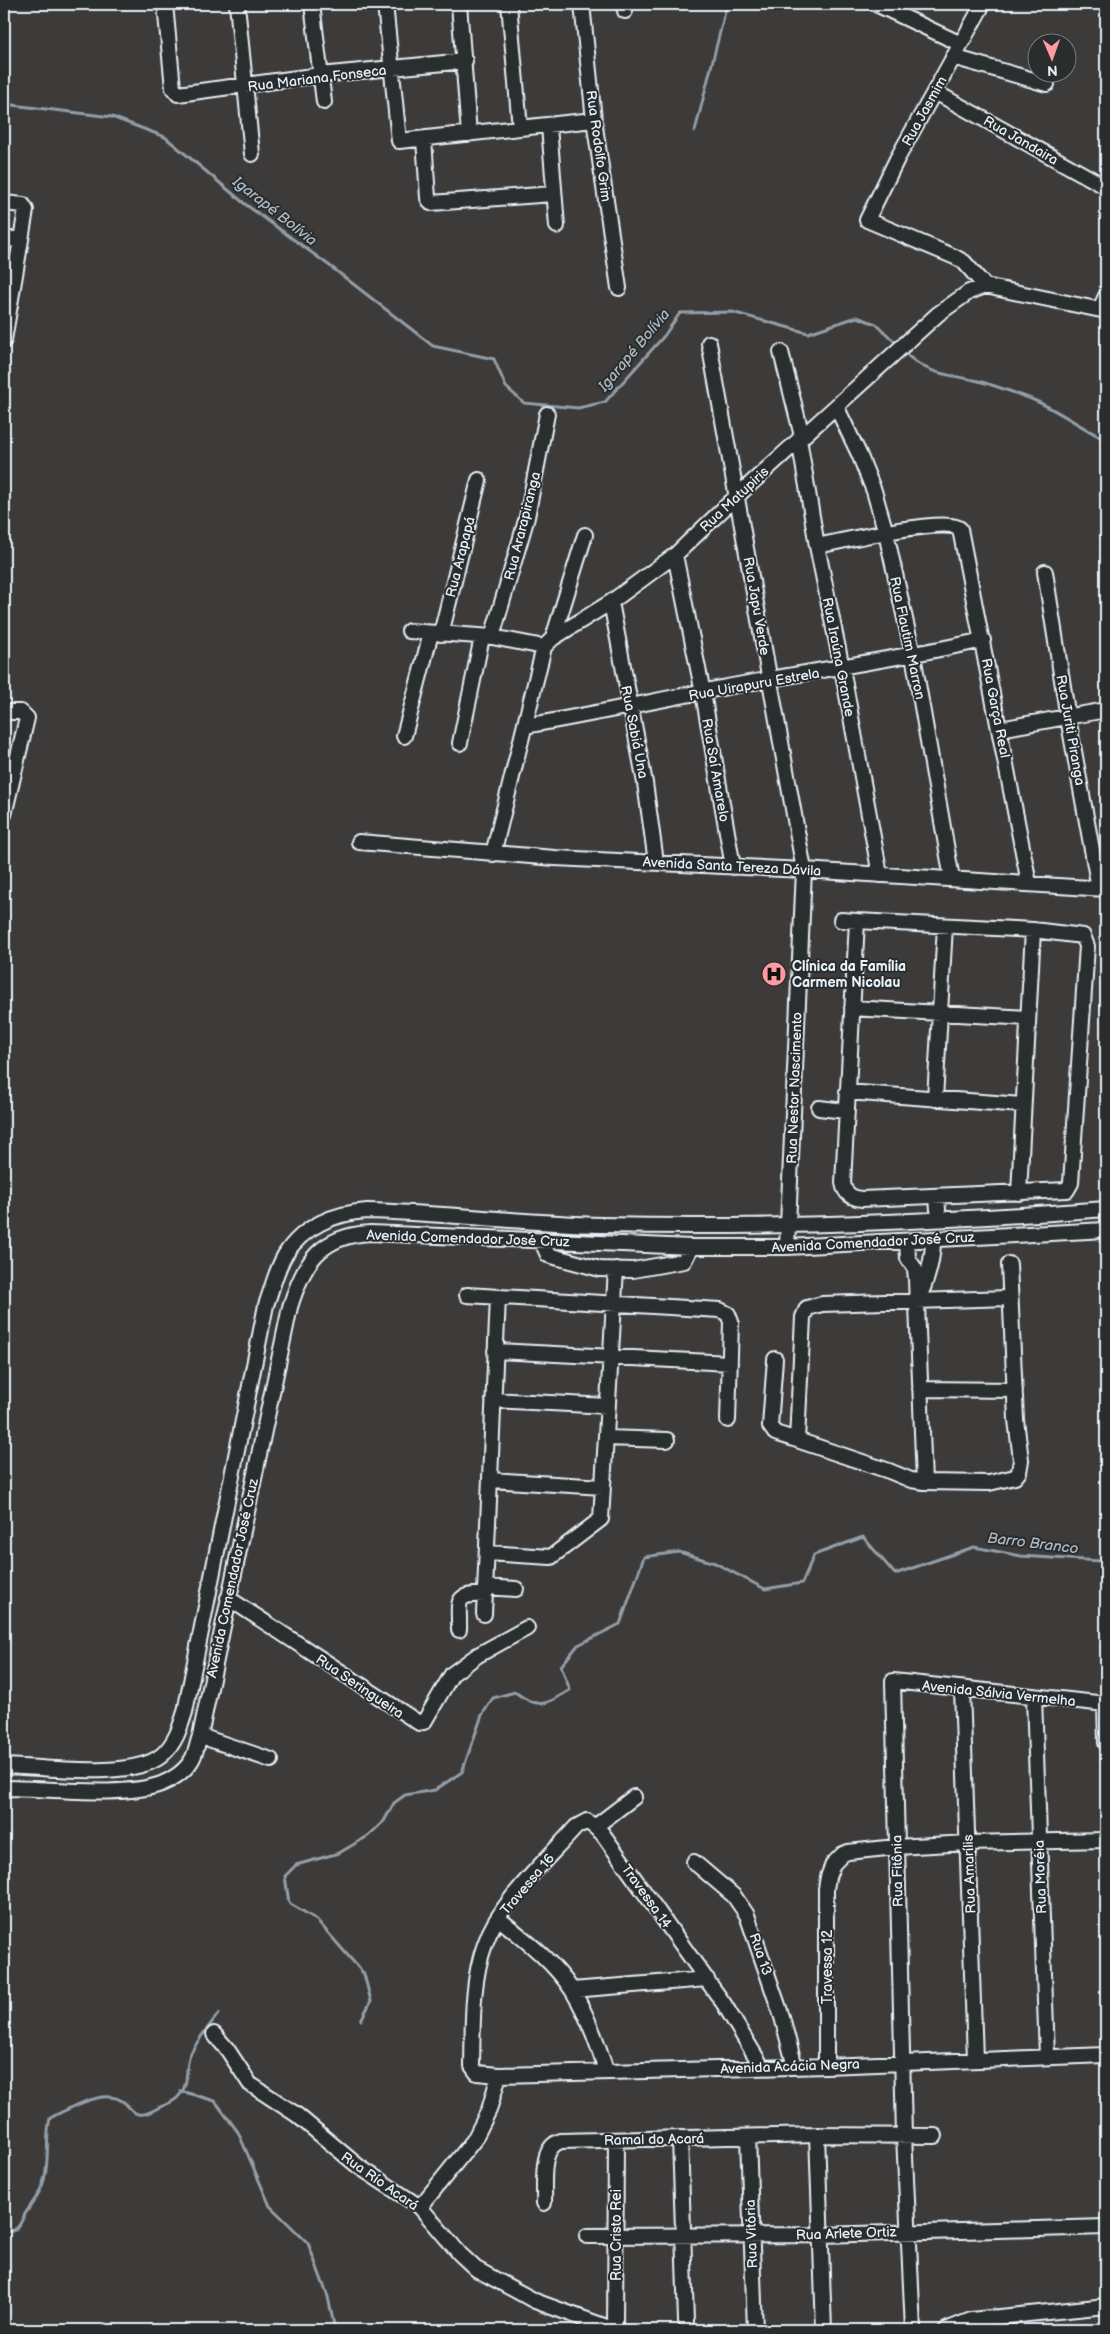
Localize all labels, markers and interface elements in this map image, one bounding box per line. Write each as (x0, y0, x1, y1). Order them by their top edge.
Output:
north arrow (1028, 32, 1078, 82)
street label: Rua Mariana Fonseca (247, 62, 387, 95)
text: N (1047, 62, 1058, 79)
street label: Rua Jasmim (898, 73, 951, 149)
street label: Rua Rodolfo Grim (582, 89, 615, 203)
street label: Rua Jandaira (980, 112, 1061, 169)
water label: Igarapé Bolívia (228, 172, 321, 250)
water label: Igarapé Bolívia (594, 305, 674, 396)
street label: Rua Matupiris (696, 463, 772, 536)
street label: Rua Ararapiranga (501, 470, 544, 582)
street label: Rua Arapapá (442, 515, 479, 599)
street label: Rua Japu Verde (739, 555, 774, 657)
street label: Rua Flautim Marron (886, 575, 929, 701)
street label: Rua Iraúna Grande (819, 596, 858, 718)
street label: Rua Garça Real (978, 657, 1013, 759)
street label: Rua Uirapuru Estrela (687, 665, 821, 704)
street label: Rua Juriti Piranga (1052, 673, 1089, 787)
street label: Rua Sabiá Una (617, 684, 652, 780)
street label: Rua Saí Amarelo (698, 717, 733, 823)
street label: Avenida Santa Tereza Dávila (642, 853, 822, 880)
place label: Clínica da Família Carmem Nicolau (792, 958, 906, 991)
hospital icon: Clínica da Família Carmem Nicolau (761, 961, 787, 987)
street label: Rua Nestor Nascimento (783, 1012, 806, 1164)
street label: Avenida Comendador José Cruz (366, 1226, 570, 1251)
street label: Avenida Comendador José Cruz (771, 1229, 975, 1256)
street label: Avenida Comendador José Cruz (203, 1477, 262, 1679)
water label: Barro Branco (986, 1529, 1080, 1559)
street label: Rua Seringueira (313, 1651, 407, 1722)
street label: Avenida Sálvia Vermelha (921, 1677, 1077, 1710)
street label: Rua Amarílis (960, 1834, 979, 1914)
street label: Rua Fitônia (888, 1835, 907, 1907)
street label: Rua Moréia (1031, 1840, 1050, 1914)
street label: Travessa 16 (497, 1850, 558, 1918)
street label: Travessa 14 (618, 1861, 676, 1932)
street label: Travessa 12 (819, 1929, 836, 2004)
street label: Rua 13 (745, 1931, 776, 1977)
street label: Avenida Acácia Negra (720, 2056, 860, 2077)
street label: Ramal do Acará (604, 2130, 704, 2149)
street label: Rua Río Acará (338, 2148, 422, 2214)
street label: Rua Cristo Rei (608, 2189, 625, 2281)
street label: Rua Vitória (742, 2199, 761, 2269)
street label: Rua Arlete Ortiz (796, 2223, 897, 2244)

